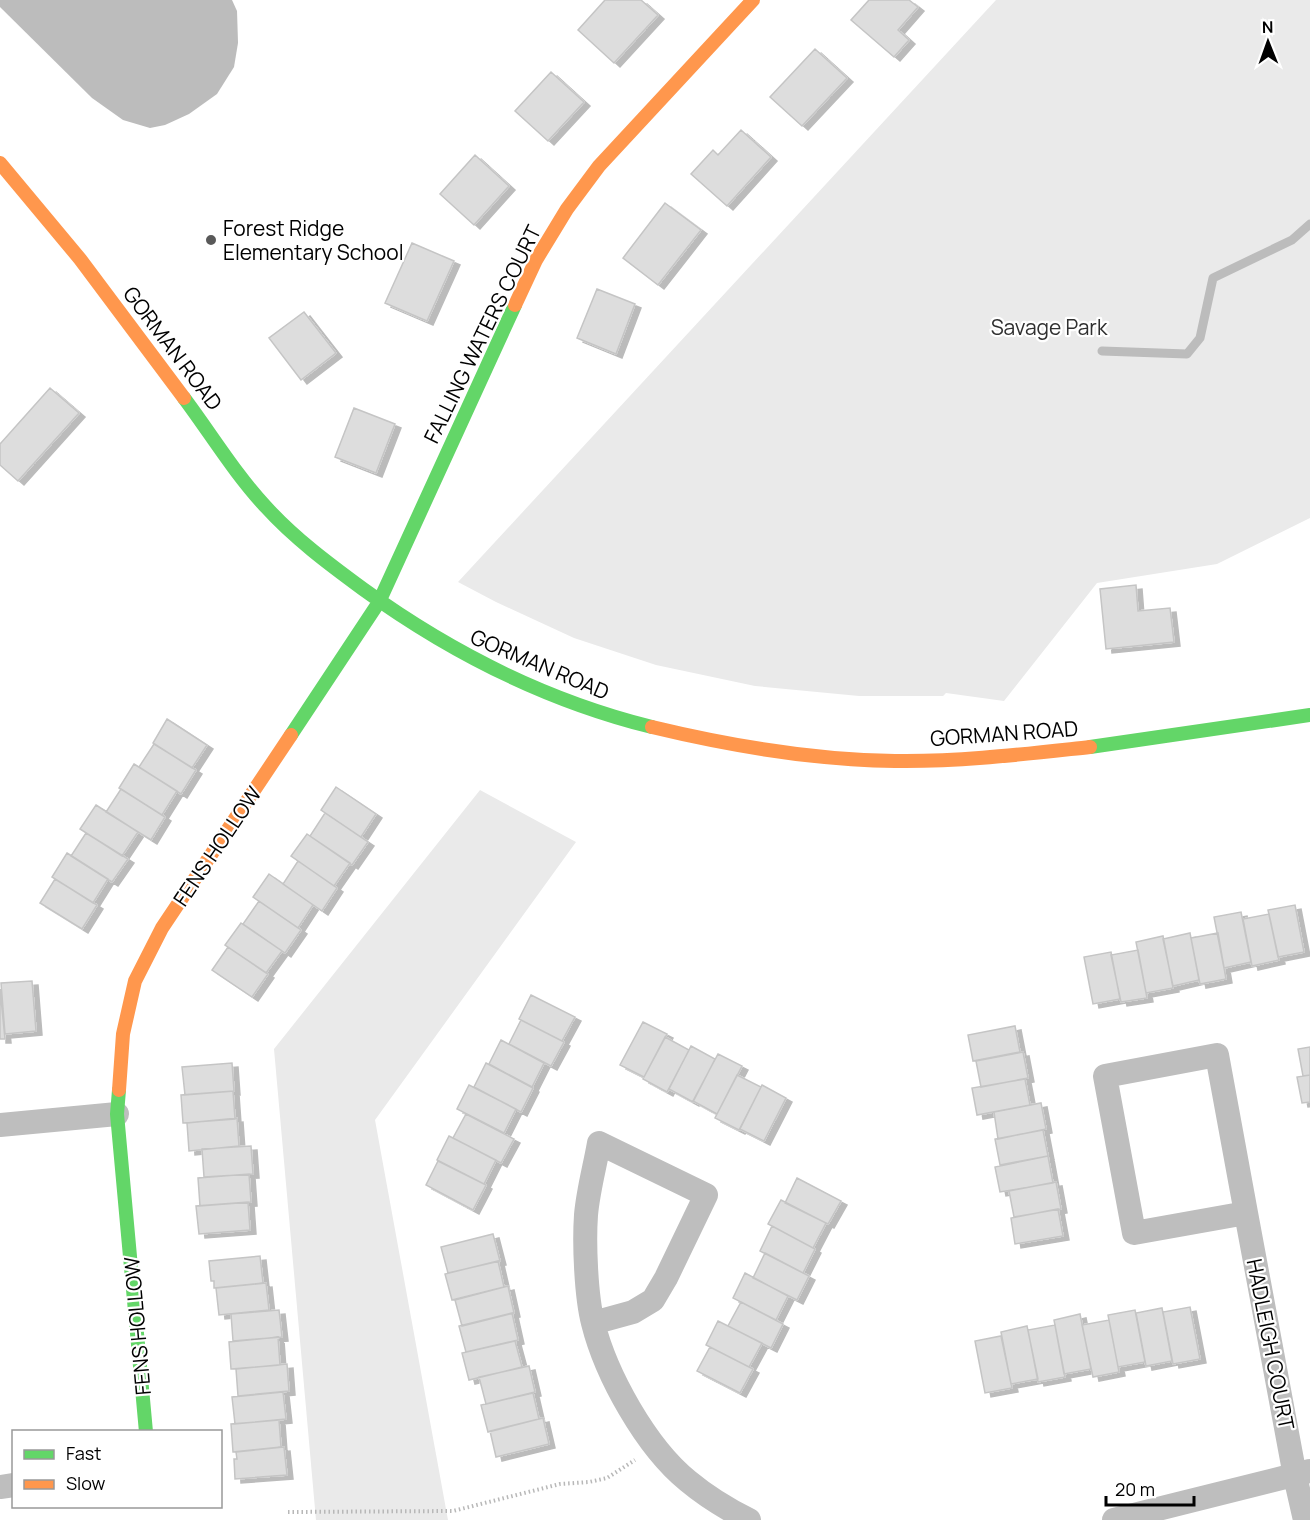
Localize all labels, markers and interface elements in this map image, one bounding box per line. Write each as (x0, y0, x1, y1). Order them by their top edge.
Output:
north arrow (1238, 12, 1298, 72)
text: N (1262, 16, 1274, 38)
place label: Forest Ridge Elementary School (223, 214, 404, 266)
street label: FALLING WATERS COURT (417, 220, 547, 448)
marker: Forest Ridge Elementary School (204, 233, 218, 247)
street label: GORMAN ROAD (117, 280, 229, 416)
park label: Savage Park (991, 313, 1108, 341)
street label: GORMAN ROAD (466, 622, 614, 706)
street label: GORMAN ROAD (929, 714, 1079, 752)
street label: FENS HOLLOW (167, 780, 268, 911)
street label: FENS HOLLOW (117, 1255, 157, 1396)
street label: HADLEIGH COURT (1241, 1256, 1301, 1432)
legend (12, 1430, 222, 1508)
text: Fast (66, 1441, 101, 1465)
scale bar (1106, 1469, 1194, 1507)
text: Slow (66, 1471, 106, 1495)
text: 20 m (1115, 1477, 1155, 1501)

